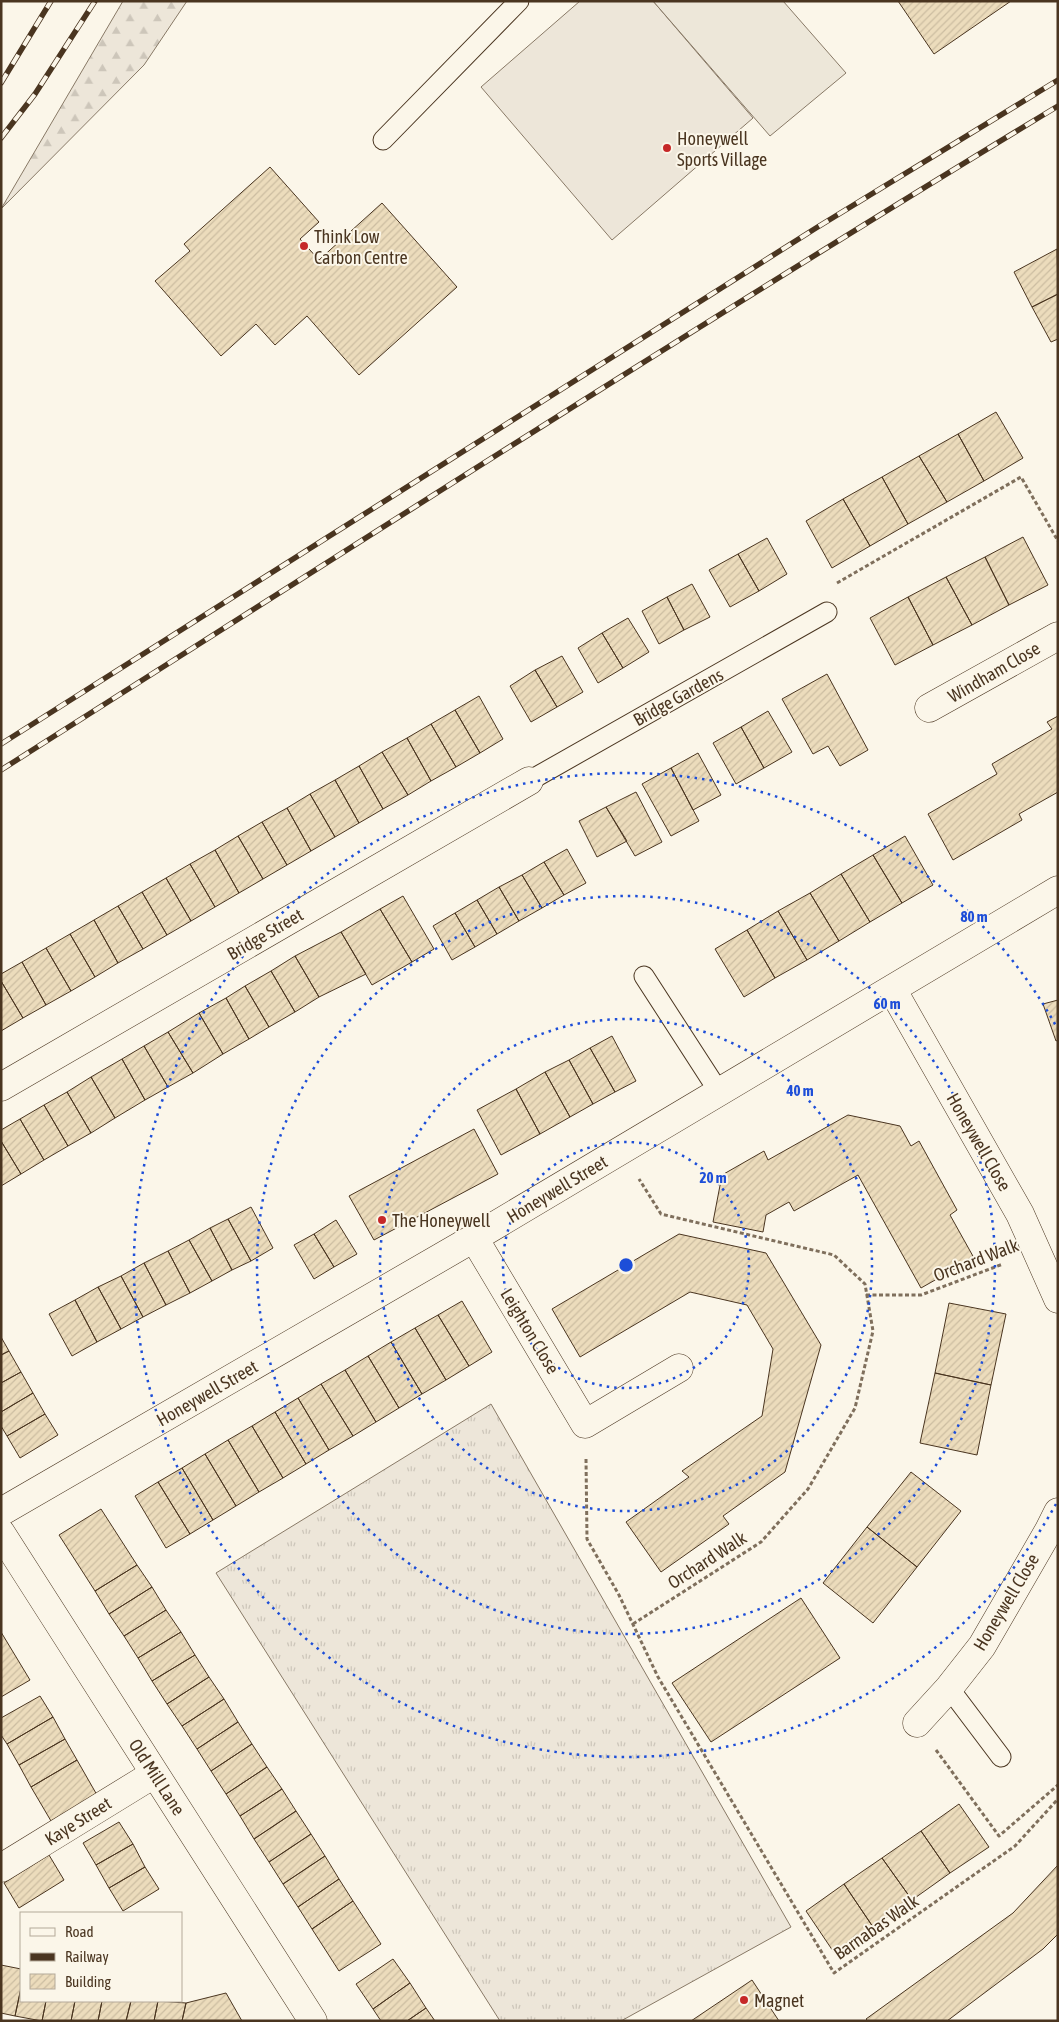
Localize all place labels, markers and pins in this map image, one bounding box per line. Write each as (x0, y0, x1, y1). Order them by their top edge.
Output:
place label: Honeywell Sports Village (677, 128, 767, 170)
marker: Honeywell Sports Village (661, 142, 673, 154)
place label: Think Low Carbon Centre (314, 226, 408, 268)
marker: Think Low Carbon Centre (298, 240, 310, 252)
place label: The Honeywell (392, 1210, 490, 1231)
marker: The Honeywell (376, 1214, 388, 1226)
centre of rings (617, 1256, 635, 1274)
place label: Magnet (754, 1990, 804, 2011)
marker: Magnet (738, 1994, 750, 2006)

